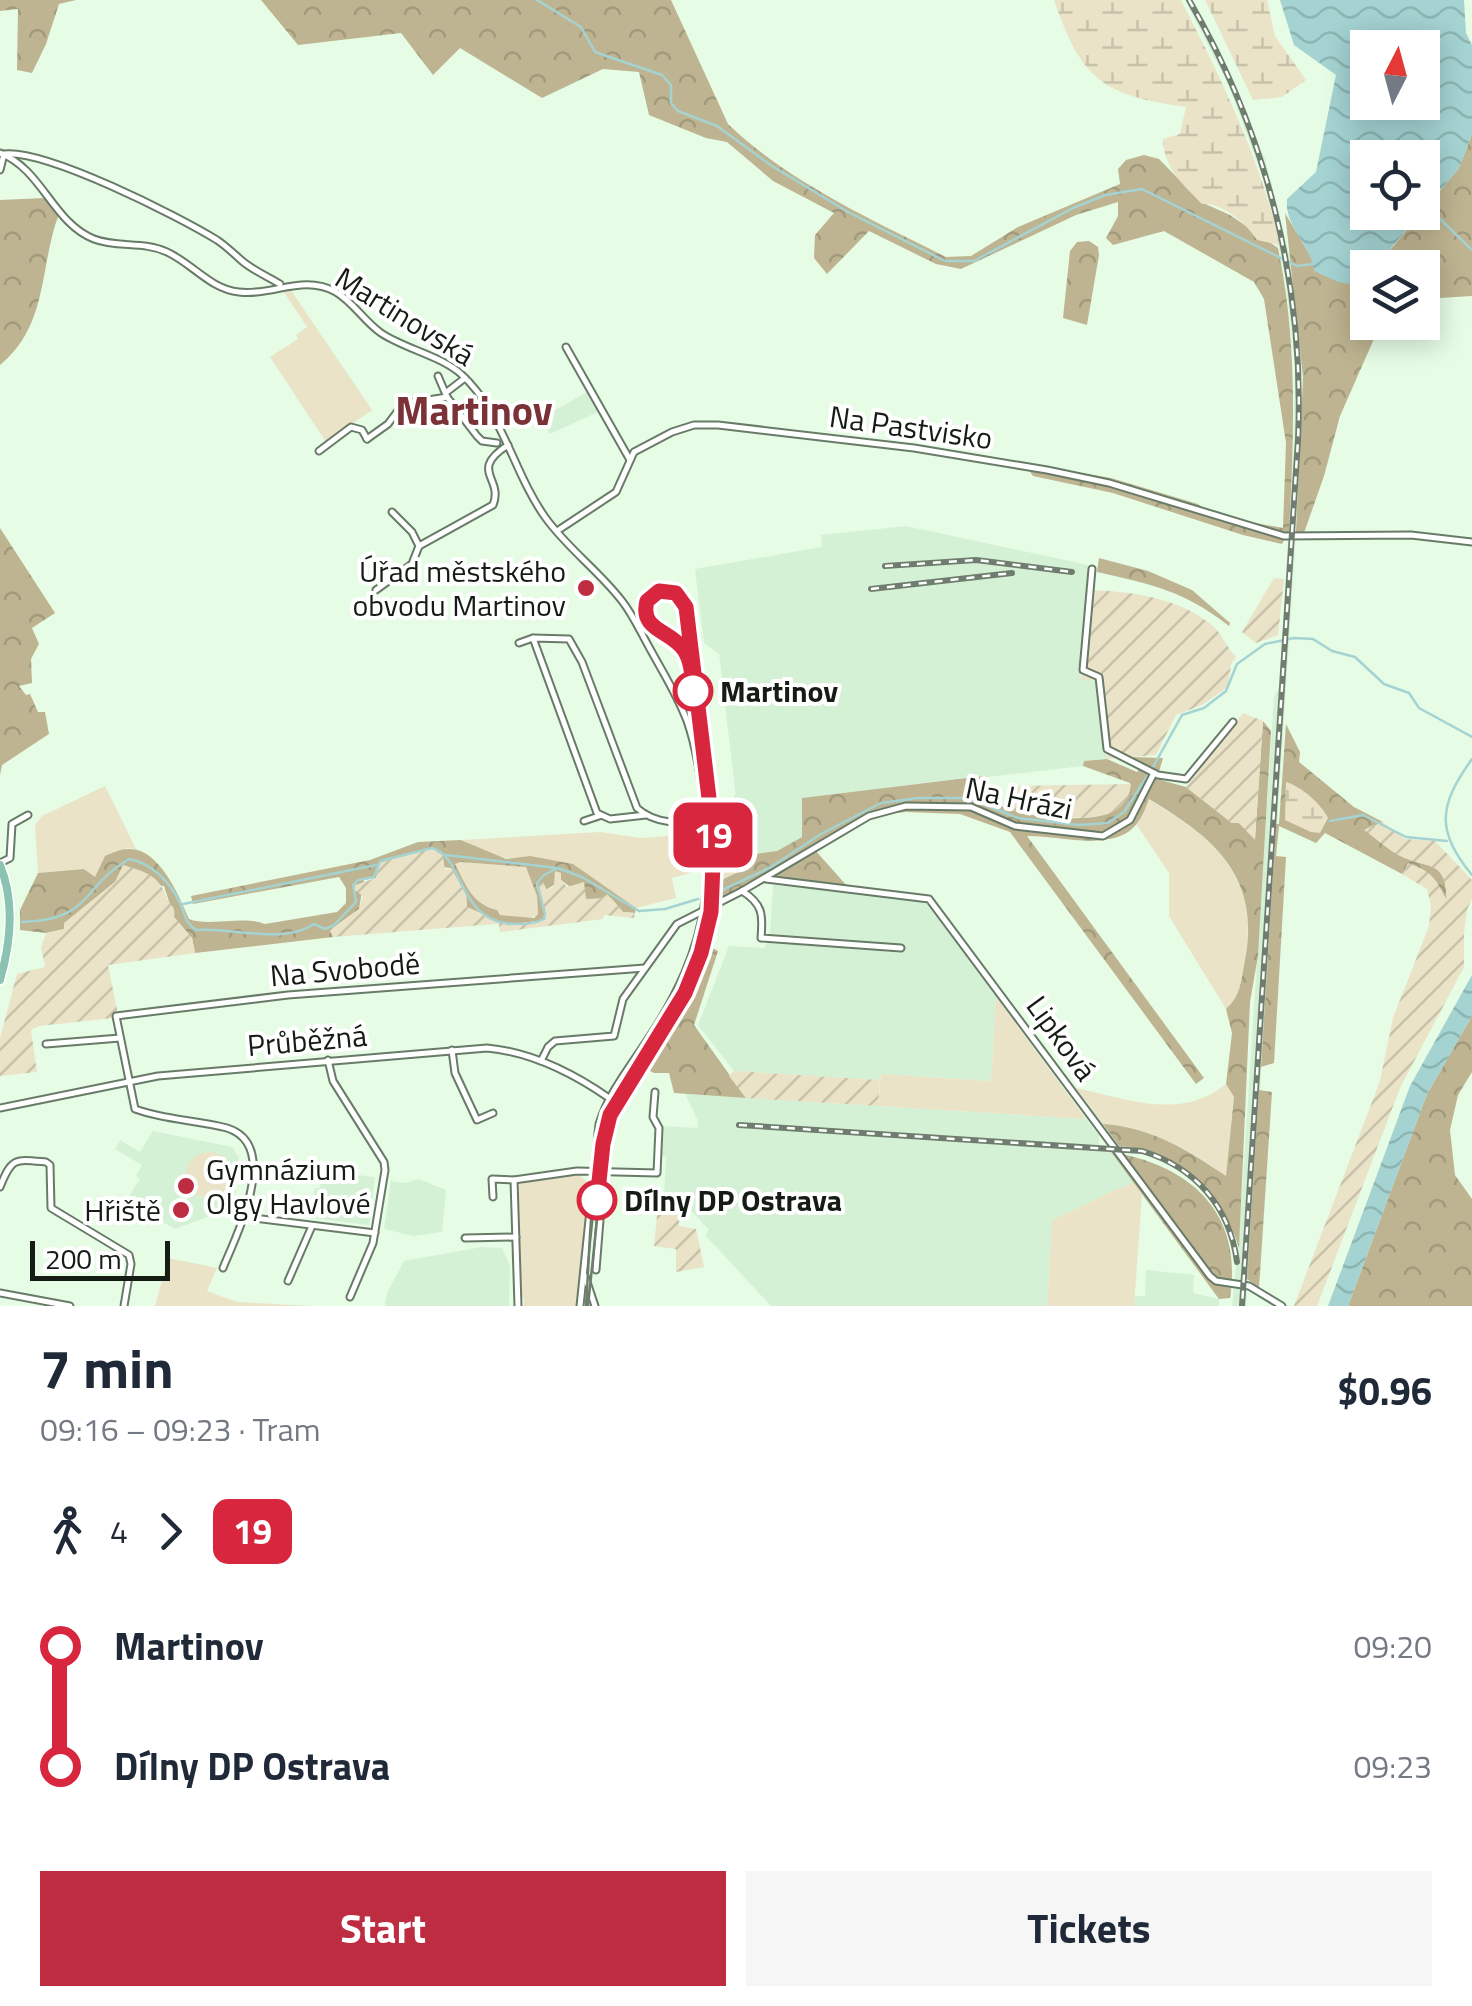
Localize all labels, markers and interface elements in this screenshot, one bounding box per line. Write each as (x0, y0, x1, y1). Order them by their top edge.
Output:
north arrow (1350, 30, 1440, 120)
map controls (1350, 30, 1440, 340)
button: locate (1350, 140, 1440, 230)
button: layers (1350, 250, 1440, 340)
street label: Martinovská (326, 255, 484, 377)
district label: Martinov (395, 380, 553, 441)
street label: Na Pastvisko (827, 393, 995, 461)
place label: Úřad městského obvodu Martinov (352, 548, 566, 628)
marker: Úřad městského obvodu Martinov (575, 577, 597, 599)
place label: Martinov (720, 668, 838, 714)
marker: Martinov (674, 672, 712, 710)
street label: Na Hrázi (961, 764, 1077, 832)
line badge: 19 (668, 802, 758, 868)
text: 19 (693, 808, 733, 862)
street label: Na Svobodě (268, 940, 422, 998)
street label: Lipková (1015, 986, 1109, 1090)
street label: Průběžná (245, 1012, 369, 1068)
place label: Gymnázium Olgy Havlové (206, 1146, 371, 1226)
marker: Gymnázium Olgy Havlové (175, 1175, 197, 1197)
place label: Dílny DP Ostrava (624, 1177, 842, 1223)
marker: Dílny DP Ostrava (578, 1181, 616, 1219)
place label: Hřiště (84, 1187, 161, 1233)
marker: Hřiště (170, 1199, 192, 1221)
scale bar (30, 1236, 170, 1280)
text: 200 m (45, 1237, 122, 1280)
text: 7 min (40, 1326, 174, 1409)
text: $0.96 (1337, 1362, 1432, 1420)
text: 09:16 – 09:23 · Tram (40, 1405, 320, 1453)
icon: walk (40, 1504, 95, 1559)
icon: forward (143, 1504, 198, 1559)
text: 19 (233, 1504, 272, 1558)
text: 4 (110, 1507, 128, 1555)
text: Martinov (114, 1617, 264, 1675)
text: 09:20 (1353, 1622, 1432, 1670)
text: Dílny DP Ostrava (114, 1737, 390, 1795)
text: 09:23 (1353, 1742, 1432, 1790)
button: Start (40, 1871, 726, 1986)
button: Tickets (746, 1871, 1432, 1986)

